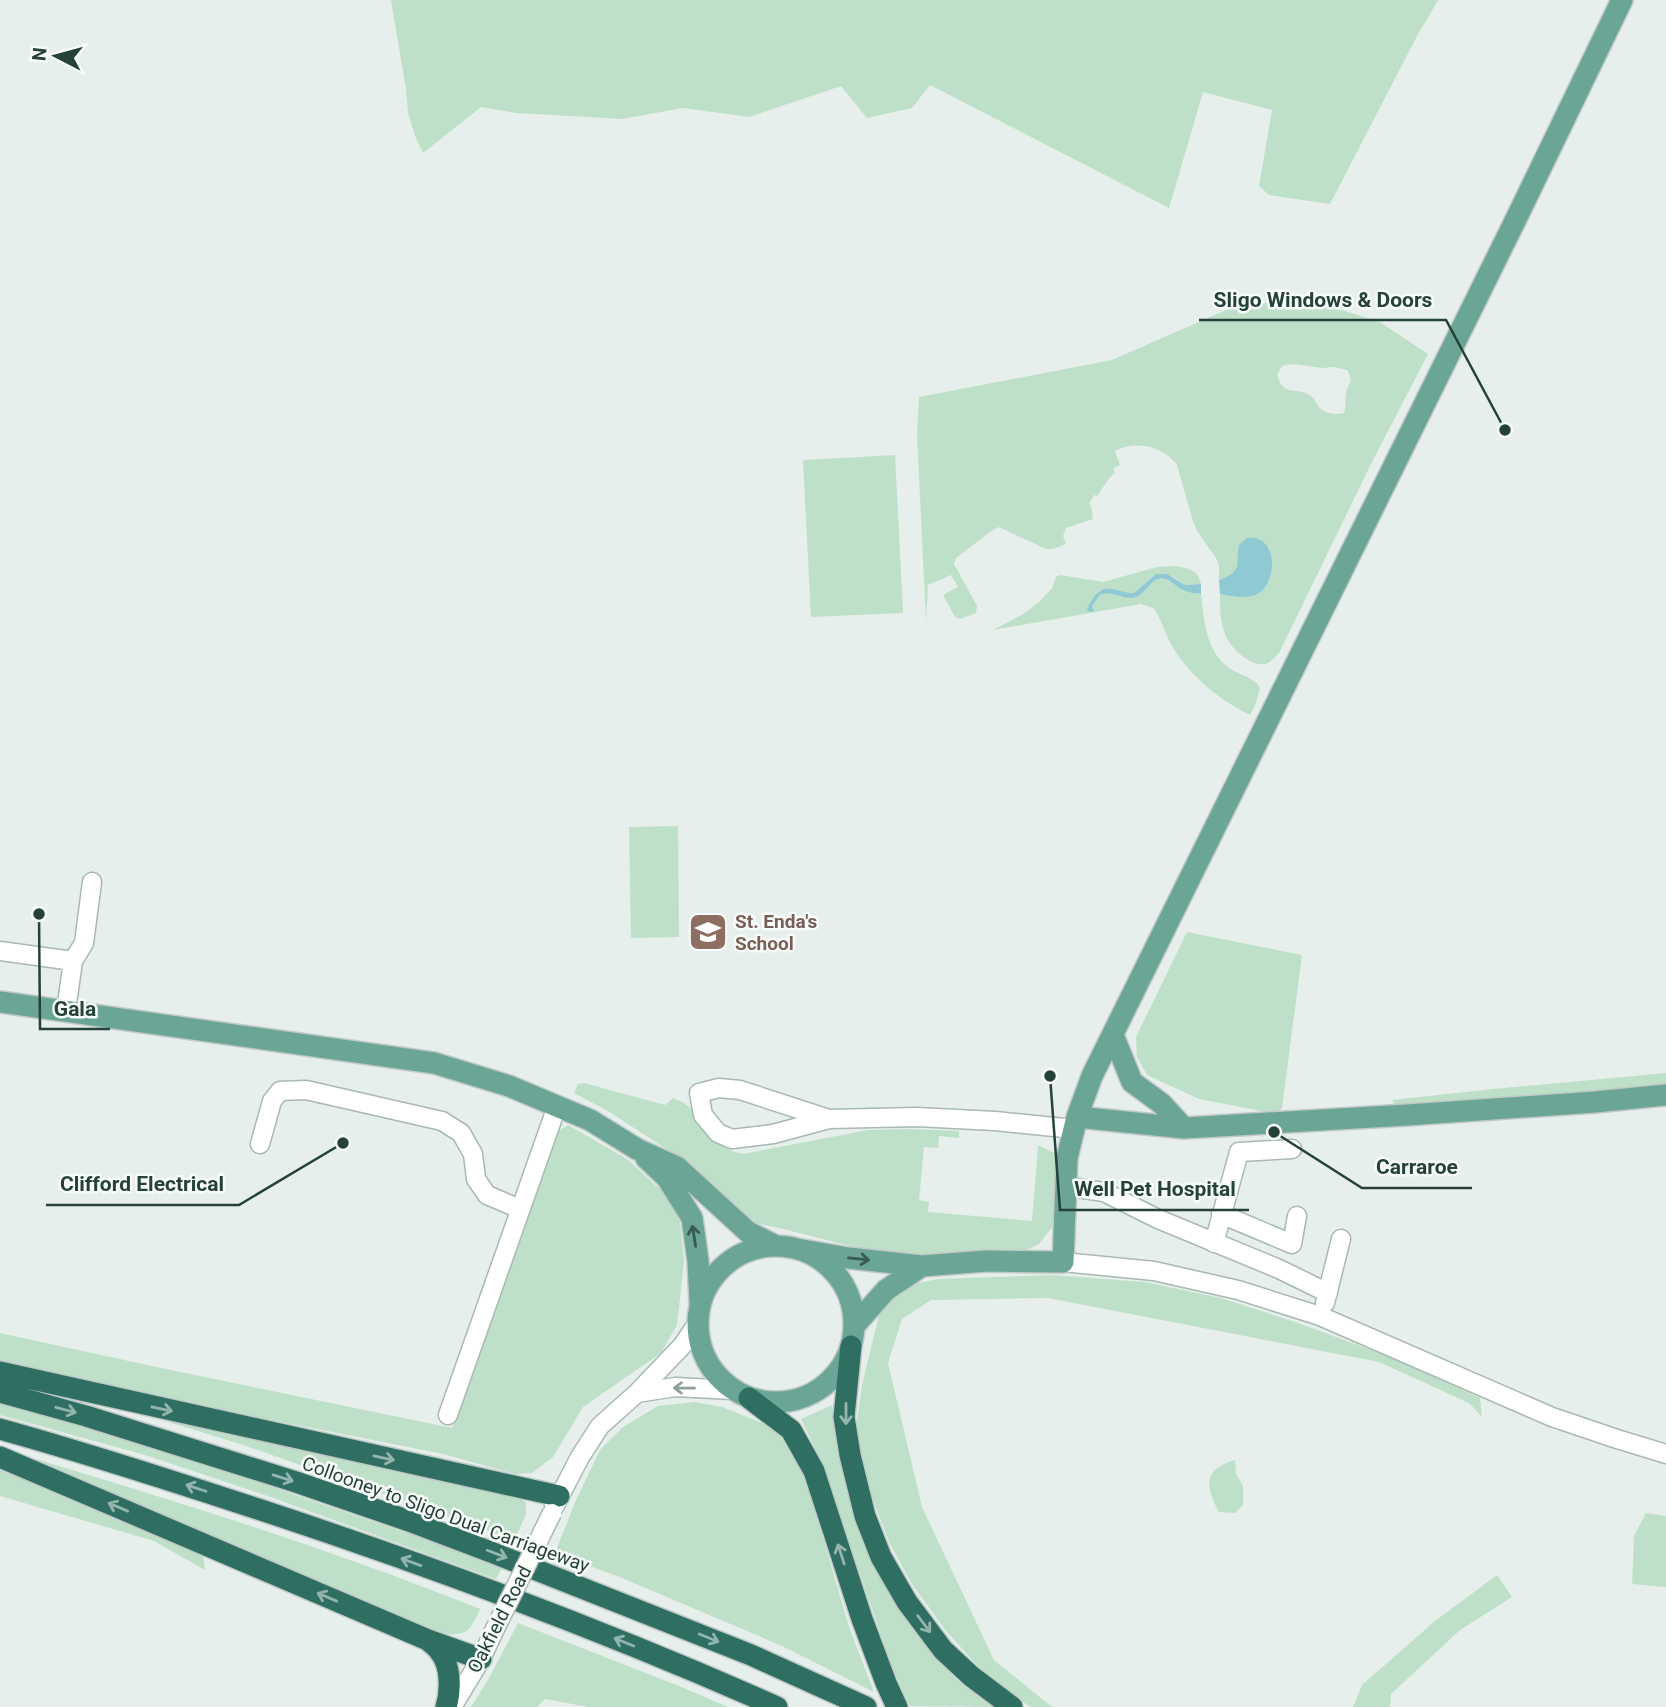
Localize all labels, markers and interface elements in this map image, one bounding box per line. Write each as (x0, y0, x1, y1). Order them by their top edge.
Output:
north arrow (21, 21, 91, 91)
text: N (27, 46, 52, 62)
callout: Sligo Windows & Doors (1199, 278, 1446, 320)
text: Sligo Windows & Doors (1214, 288, 1433, 312)
place label: St. Enda's School (735, 910, 818, 955)
school or university icon: St. Enda's School (687, 911, 729, 953)
callout: Gala (40, 987, 110, 1029)
text: Gala (54, 997, 96, 1021)
callout: Carraroe (1362, 1146, 1472, 1188)
text: Carraroe (1376, 1155, 1458, 1179)
callout: Clifford Electrical (46, 1163, 239, 1205)
callout: Well Pet Hospital (1060, 1168, 1249, 1210)
text: Clifford Electrical (60, 1172, 224, 1196)
text: Well Pet Hospital (1074, 1177, 1236, 1201)
one-way arrow (687, 1225, 700, 1248)
one-way arrow (847, 1253, 870, 1266)
one-way arrow (673, 1381, 696, 1394)
one-way arrow (150, 1402, 173, 1416)
one-way arrow (839, 1402, 853, 1425)
one-way arrow (55, 1405, 77, 1418)
one-way arrow (372, 1451, 395, 1465)
street label: Collooney to Sligo Dual Carriageway (299, 1452, 593, 1577)
one-way arrow (272, 1472, 294, 1485)
one-way arrow (185, 1481, 207, 1494)
one-way arrow (108, 1500, 129, 1513)
one-way arrow (834, 1544, 846, 1566)
one-way arrow (486, 1549, 508, 1562)
one-way arrow (401, 1555, 423, 1567)
street label: Oakfield Road (463, 1562, 536, 1677)
one-way arrow (317, 1590, 338, 1603)
one-way arrow (916, 1614, 931, 1633)
one-way arrow (697, 1633, 719, 1646)
one-way arrow (613, 1635, 635, 1648)

